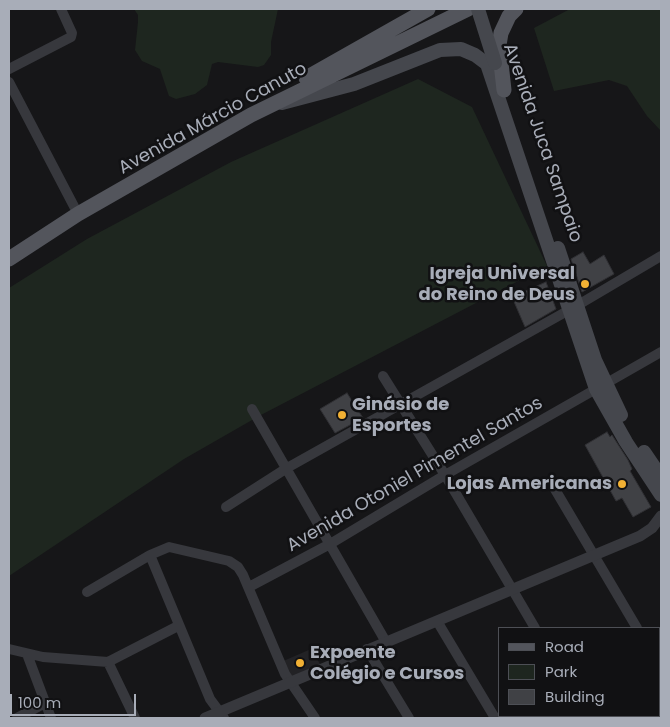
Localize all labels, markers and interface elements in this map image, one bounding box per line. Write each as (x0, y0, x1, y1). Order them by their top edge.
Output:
street label: Avenida Juca Sampaio (498, 41, 586, 245)
street label: Avenida Márcio Canuto (115, 58, 311, 180)
place label: Igreja Universal do Reino de Deus (418, 263, 575, 306)
marker: Igreja Universal do Reino de Deus (579, 278, 591, 290)
street label: Avenida Otoniel Pimentel Santos (283, 393, 547, 557)
place label: Ginásio de Esportes (352, 394, 449, 436)
marker: Ginásio de Esportes (336, 409, 348, 421)
place label: Lojas Americanas (447, 473, 612, 495)
marker: Lojas Americanas (616, 478, 628, 490)
legend (498, 627, 660, 717)
text: Road (545, 636, 584, 657)
place label: Expoente Colégio e Cursos (310, 642, 464, 684)
marker: Expoente Colégio e Cursos (294, 657, 306, 669)
text: Park (545, 661, 577, 682)
scale bar (12, 684, 139, 716)
text: Building (545, 686, 605, 707)
text: 100 m (18, 692, 61, 713)

